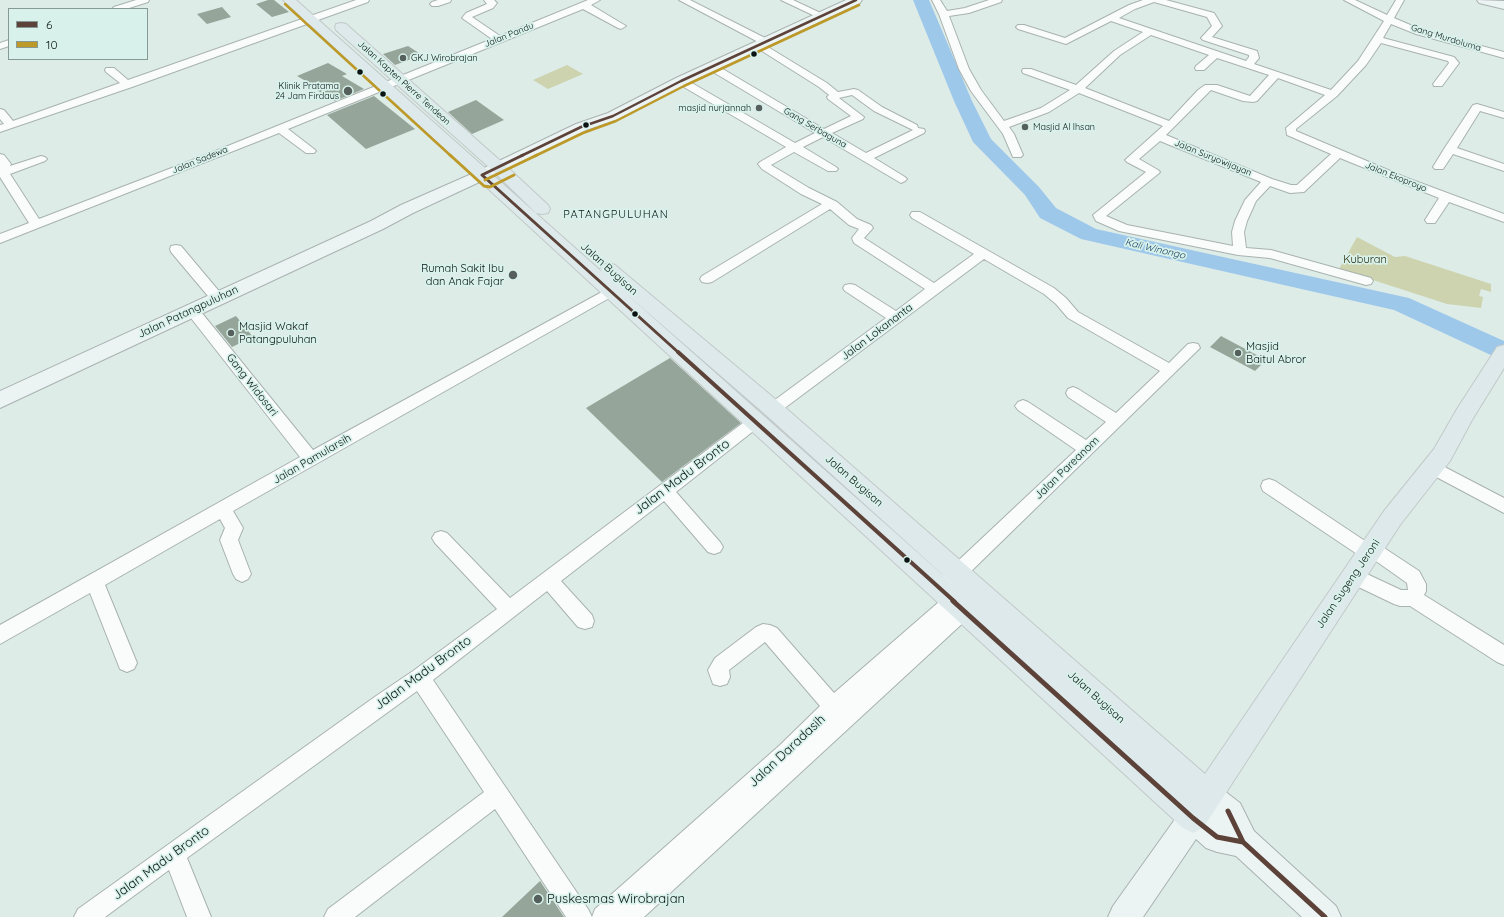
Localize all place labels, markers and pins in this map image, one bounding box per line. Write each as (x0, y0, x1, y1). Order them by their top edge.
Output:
unlabelled marker (749, 49, 759, 59)
marker: GKJ Wirobrajan (398, 53, 408, 63)
place label: GKJ Wirobrajan (411, 53, 478, 63)
unlabelled marker (355, 67, 365, 77)
place label: Klinik Pratama 24 Jam Firdaus (275, 81, 339, 102)
marker: Klinik Pratama 24 Jam Firdaus (342, 85, 354, 97)
unlabelled marker (378, 89, 388, 99)
place label: masjid nurjannah (678, 103, 751, 113)
marker: masjid nurjannah (754, 103, 764, 113)
unlabelled marker (581, 120, 591, 130)
marker: Masjid Al Ihsan (1020, 122, 1030, 132)
place label: Masjid Al Ihsan (1033, 122, 1095, 132)
place label: Rumah Sakit Ibu dan Anak Fajar (421, 262, 504, 288)
marker: Rumah Sakit Ibu dan Anak Fajar (507, 269, 519, 281)
unlabelled marker (630, 309, 640, 319)
place label: Masjid Wakaf Patangpuluhan (239, 320, 317, 346)
marker: Masjid Wakaf Patangpuluhan (226, 328, 236, 338)
place label: Masjid Baitul Abror (1246, 340, 1306, 366)
marker: Masjid Baitul Abror (1233, 348, 1243, 358)
unlabelled marker (902, 555, 912, 565)
place label: Puskesmas Wirobrajan (547, 891, 685, 907)
marker: Puskesmas Wirobrajan (532, 893, 544, 905)

